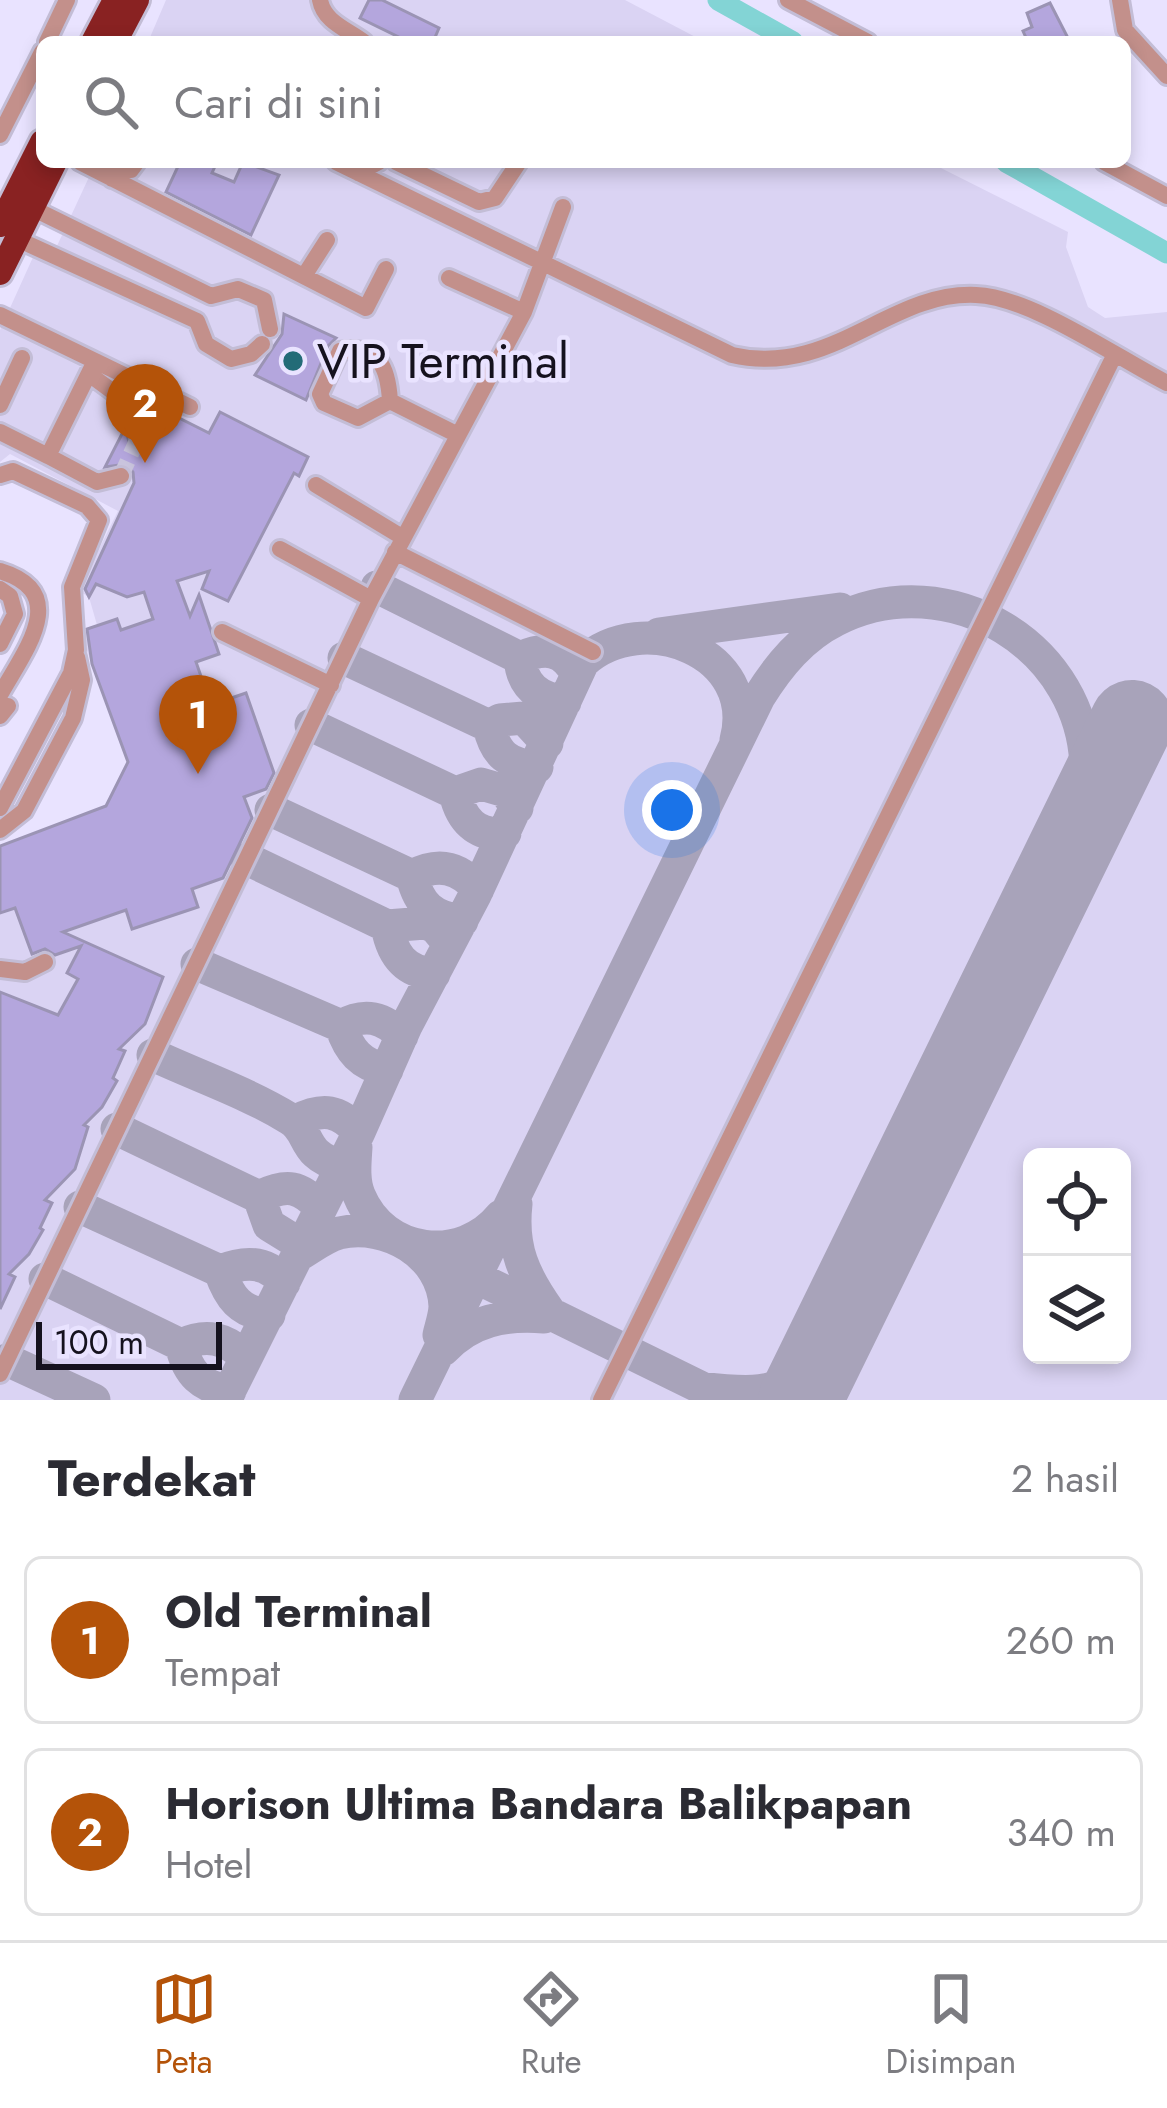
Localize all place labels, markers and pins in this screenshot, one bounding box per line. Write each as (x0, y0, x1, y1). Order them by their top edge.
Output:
place label: VIP Terminal (317, 327, 569, 396)
marker: VIP Terminal (280, 348, 306, 374)
pin: 2 (106, 364, 184, 463)
pin: 1 (159, 675, 237, 774)

